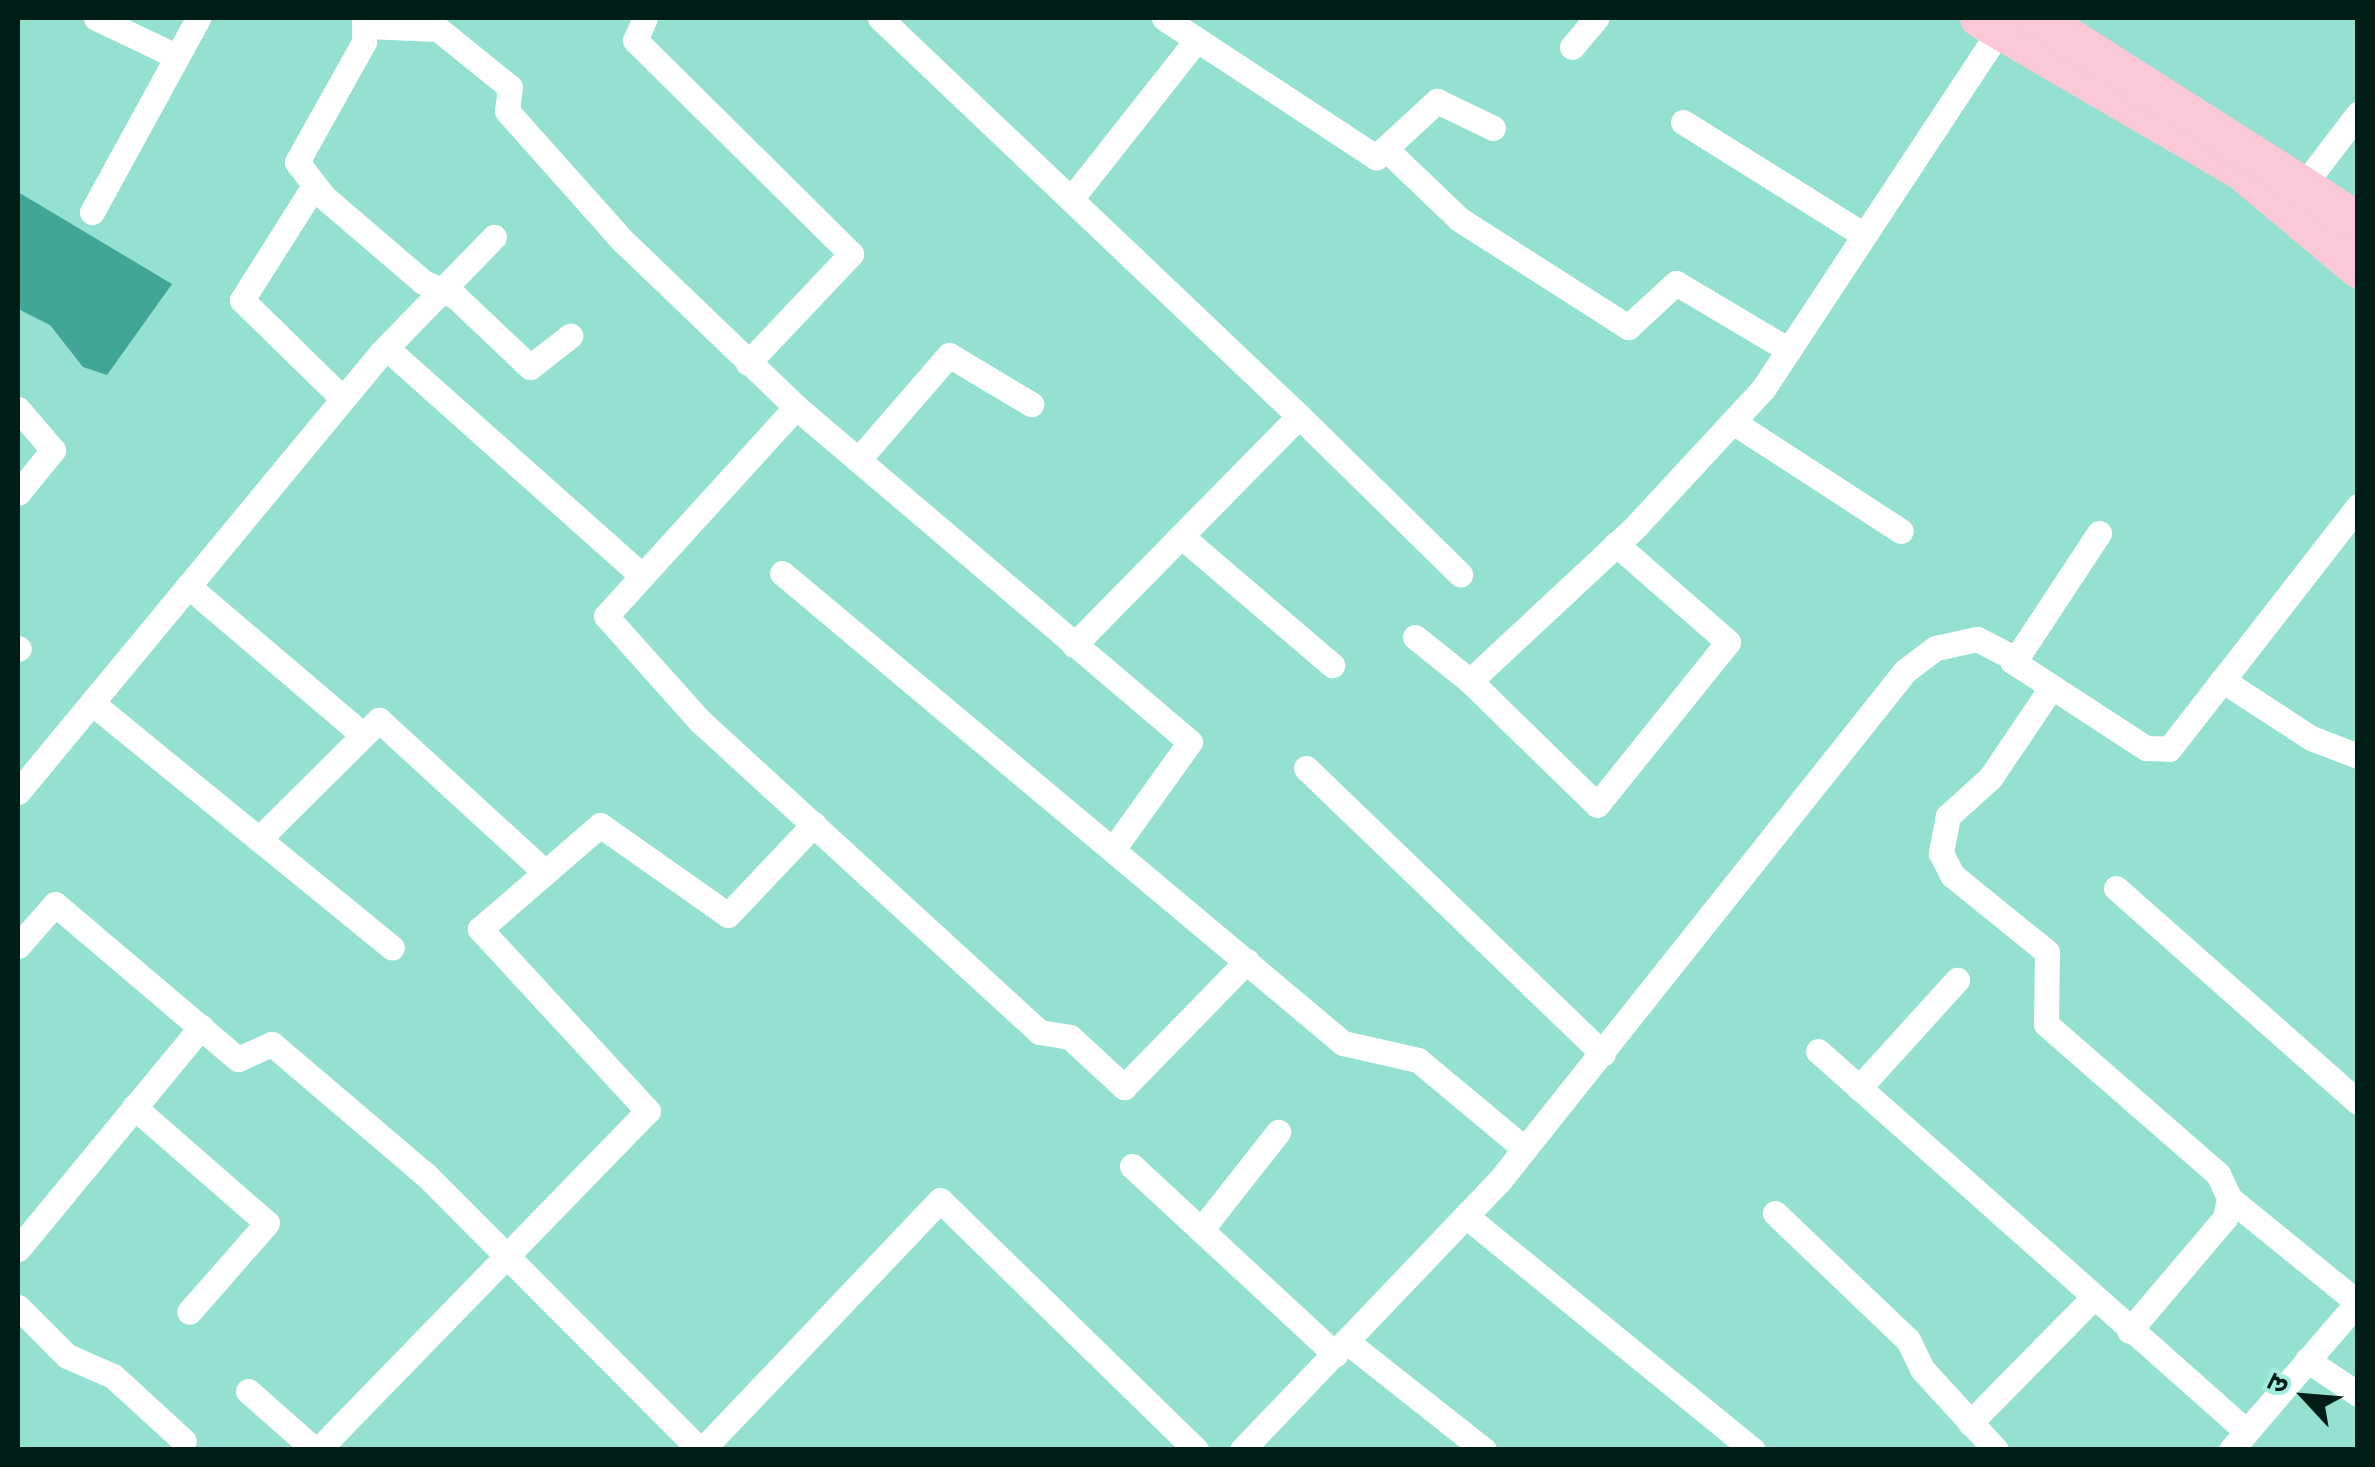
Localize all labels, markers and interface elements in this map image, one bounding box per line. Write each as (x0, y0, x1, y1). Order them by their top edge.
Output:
north arrow (2255, 1347, 2355, 1447)
text: उ (2259, 1369, 2296, 1398)

